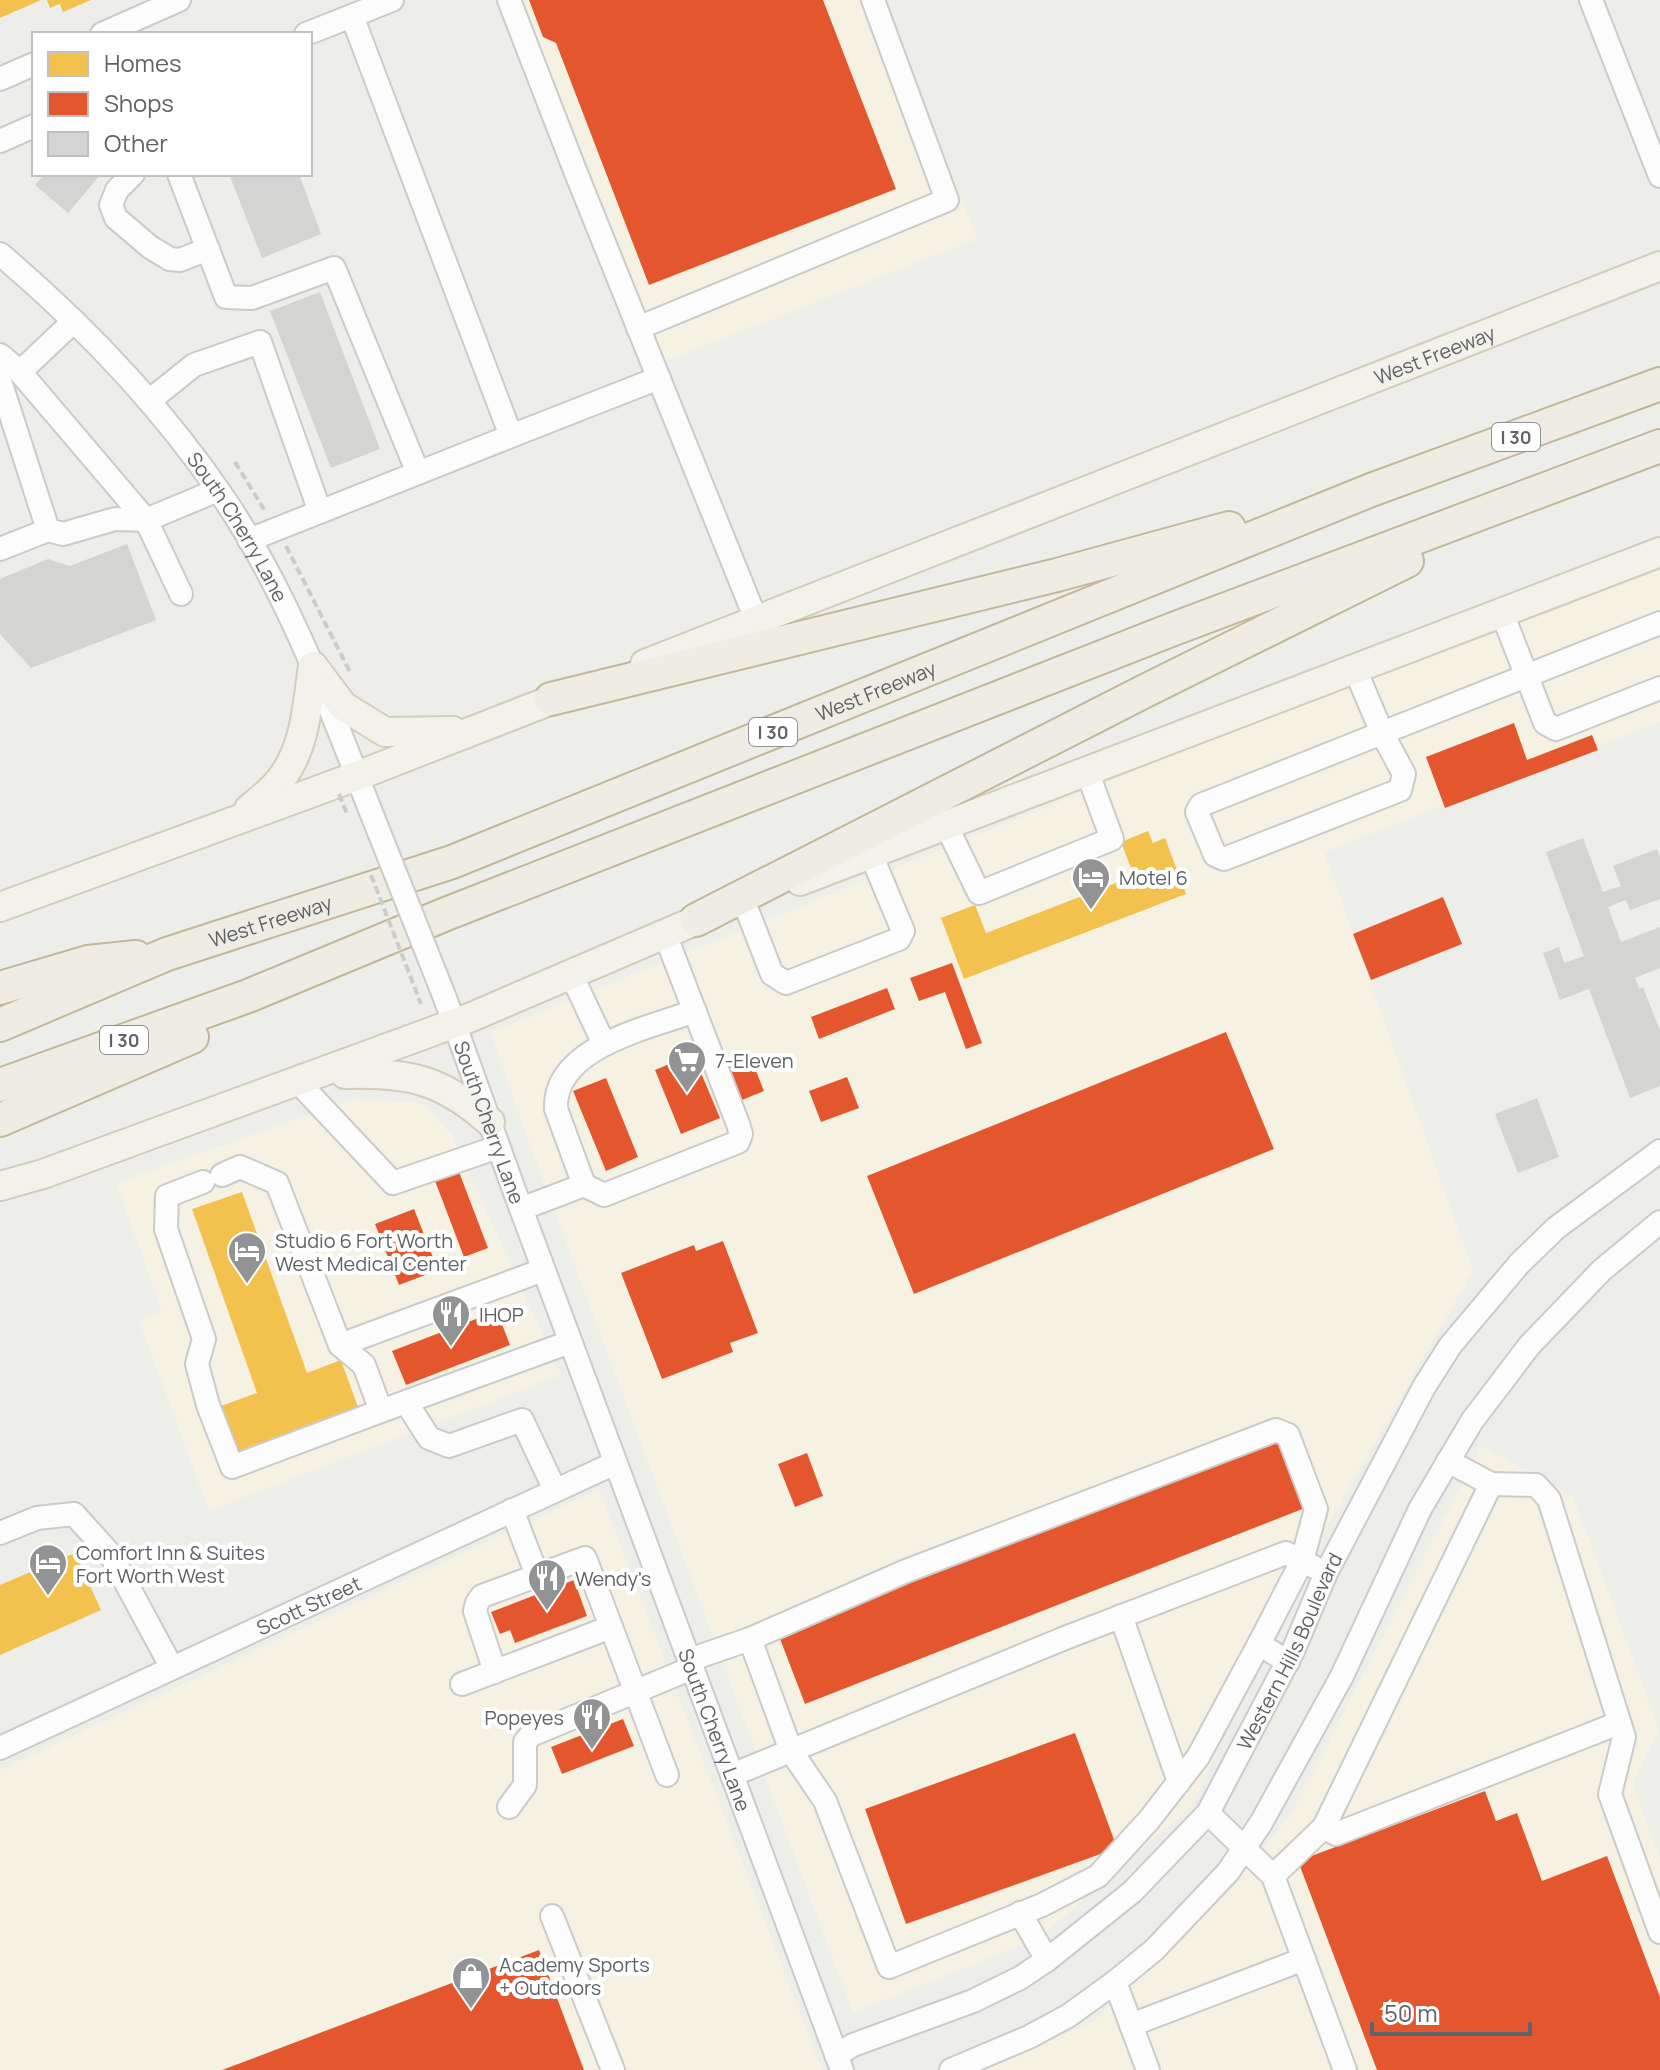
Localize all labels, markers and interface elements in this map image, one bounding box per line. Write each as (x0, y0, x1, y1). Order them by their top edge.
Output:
legend (32, 32, 312, 176)
text: Homes (104, 46, 182, 79)
text: Shops (104, 86, 174, 119)
text: Other (104, 126, 168, 159)
street label: West Freeway (1370, 318, 1499, 390)
road number: I 30 (1492, 423, 1540, 451)
street label: South Cherry Lane (181, 446, 294, 606)
street label: West Freeway (811, 654, 940, 727)
road number: I 30 (749, 718, 797, 746)
hotel icon: Motel 6 (1070, 856, 1112, 911)
place label: Motel 6 (1119, 864, 1188, 891)
street label: West Freeway (205, 888, 336, 953)
road number: I 30 (100, 1026, 148, 1054)
street label: South Cherry Lane (448, 1037, 531, 1208)
supermarket icon: 7-Eleven (666, 1039, 708, 1094)
place label: 7-Eleven (715, 1047, 794, 1074)
place label: Studio 6 Fort Worth West Medical Center (275, 1227, 467, 1277)
hotel icon: Studio 6 Fort Worth West Medical Center (226, 1230, 268, 1285)
restaurant icon: IHOP (430, 1293, 472, 1348)
place label: IHOP (479, 1301, 524, 1328)
place label: Comfort Inn & Suites Fort Worth West (76, 1539, 265, 1589)
hotel icon: Comfort Inn & Suites Fort Worth West (27, 1542, 69, 1597)
street label: Western Hills Boulevard (1230, 1548, 1348, 1754)
restaurant icon: Wendy's (526, 1557, 568, 1612)
place label: Wendy's (575, 1565, 651, 1592)
street label: Scott Street (252, 1569, 365, 1641)
street label: South Cherry Lane (673, 1645, 758, 1815)
restaurant icon: Popeyes (571, 1696, 613, 1751)
place label: Popeyes (484, 1704, 564, 1731)
place label: Academy Sports + Outdoors (499, 1951, 650, 2001)
shop icon: Academy Sports + Outdoors (450, 1955, 492, 2010)
scale bar (1372, 1986, 1530, 2036)
text: 50 m (1384, 1996, 1438, 2029)

